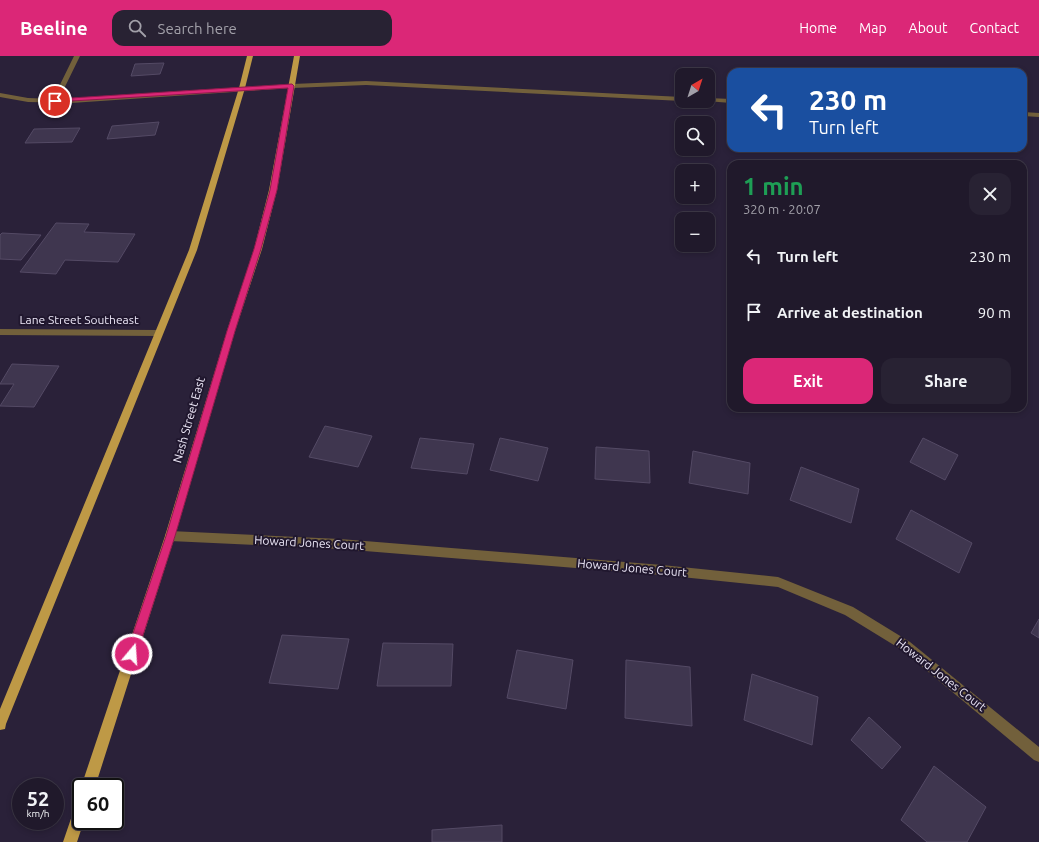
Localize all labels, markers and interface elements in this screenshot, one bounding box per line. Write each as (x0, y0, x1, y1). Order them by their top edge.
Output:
search box (112, 10, 392, 46)
text: Beeline (20, 17, 88, 39)
icon: search (126, 17, 148, 39)
text: Search here (158, 20, 237, 37)
text: Home (799, 20, 837, 36)
text: Map (859, 20, 887, 36)
text: About (909, 20, 948, 36)
text: Contact (970, 20, 1019, 36)
north arrow (675, 68, 715, 108)
map controls (675, 68, 715, 252)
pin (38, 84, 72, 118)
icon: left (743, 84, 795, 136)
text: 230 m (809, 84, 887, 115)
icon: arrive (44, 90, 66, 112)
button: search (675, 116, 715, 156)
text: Turn left (809, 117, 879, 137)
button: + (675, 164, 715, 204)
text: 1 min (743, 173, 804, 200)
button: close (969, 173, 1011, 215)
text: 320 m · 20:07 (743, 202, 821, 216)
button: − (675, 212, 715, 252)
icon: left (743, 245, 765, 267)
text: Turn left (777, 248, 838, 265)
text: 230 m (969, 248, 1011, 265)
icon: arrive (743, 301, 765, 323)
text: Arrive at destination (777, 304, 923, 321)
text: 90 m (978, 304, 1011, 321)
street label: Lane Street Southeast (19, 313, 139, 326)
button: Exit (743, 358, 873, 404)
button: Share (881, 358, 1011, 404)
street label: Nash Street East (170, 375, 207, 464)
street label: Howard Jones Court (254, 533, 365, 552)
street label: Howard Jones Court (577, 556, 688, 579)
position arrow (111, 633, 153, 675)
street label: Howard Jones Court (894, 636, 989, 714)
speed limit sign: 60 (72, 778, 124, 830)
text: 52 (27, 787, 49, 810)
text: km/h (26, 808, 50, 819)

